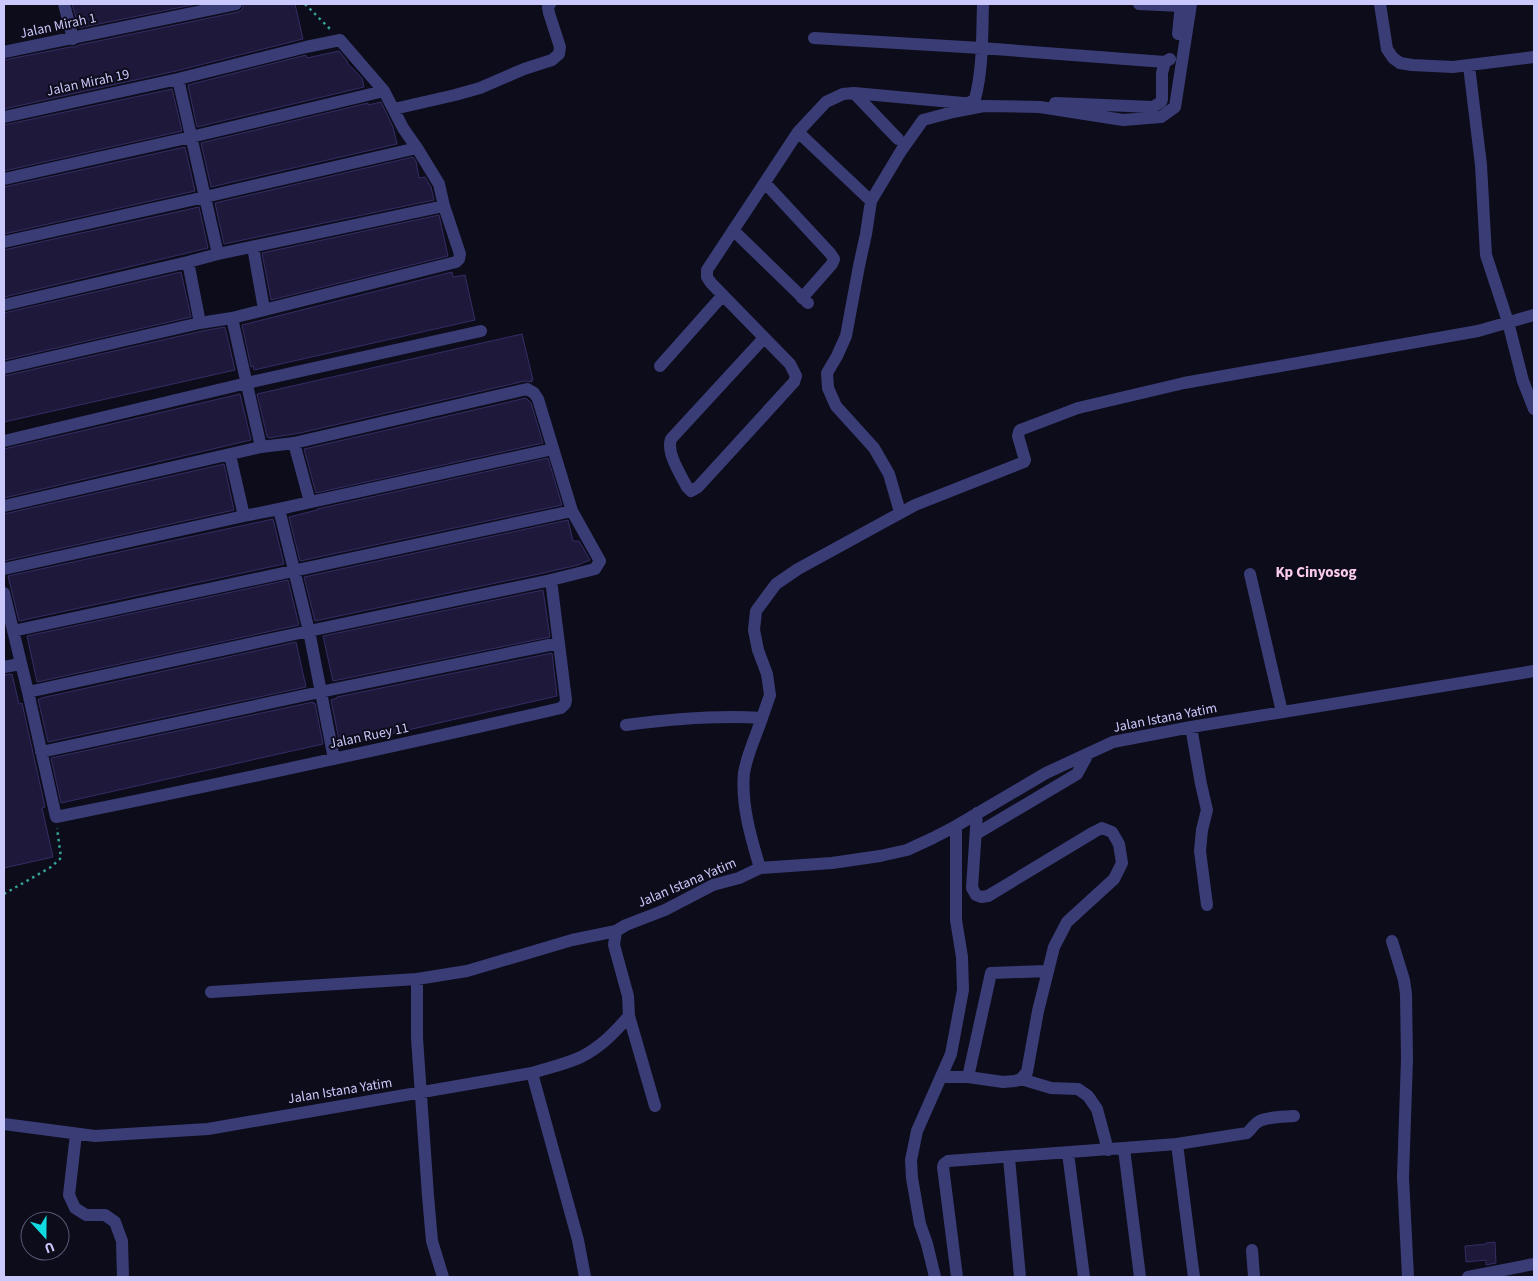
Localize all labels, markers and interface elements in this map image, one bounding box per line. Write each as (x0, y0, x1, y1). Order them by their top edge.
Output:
street label: Jalan Mirah 1 (18, 8, 98, 44)
street label: Jalan Mirah 19 (45, 64, 131, 102)
district label: Kp Cinyosog (1275, 562, 1357, 583)
street label: Jalan Istana Yatim (1111, 698, 1219, 738)
street label: Jalan Ruey 11 (327, 718, 411, 754)
street label: Jalan Istana Yatim (635, 853, 739, 913)
street label: Jalan Istana Yatim (286, 1073, 394, 1109)
north arrow (20, 1211, 70, 1261)
text: U (41, 1236, 57, 1258)

